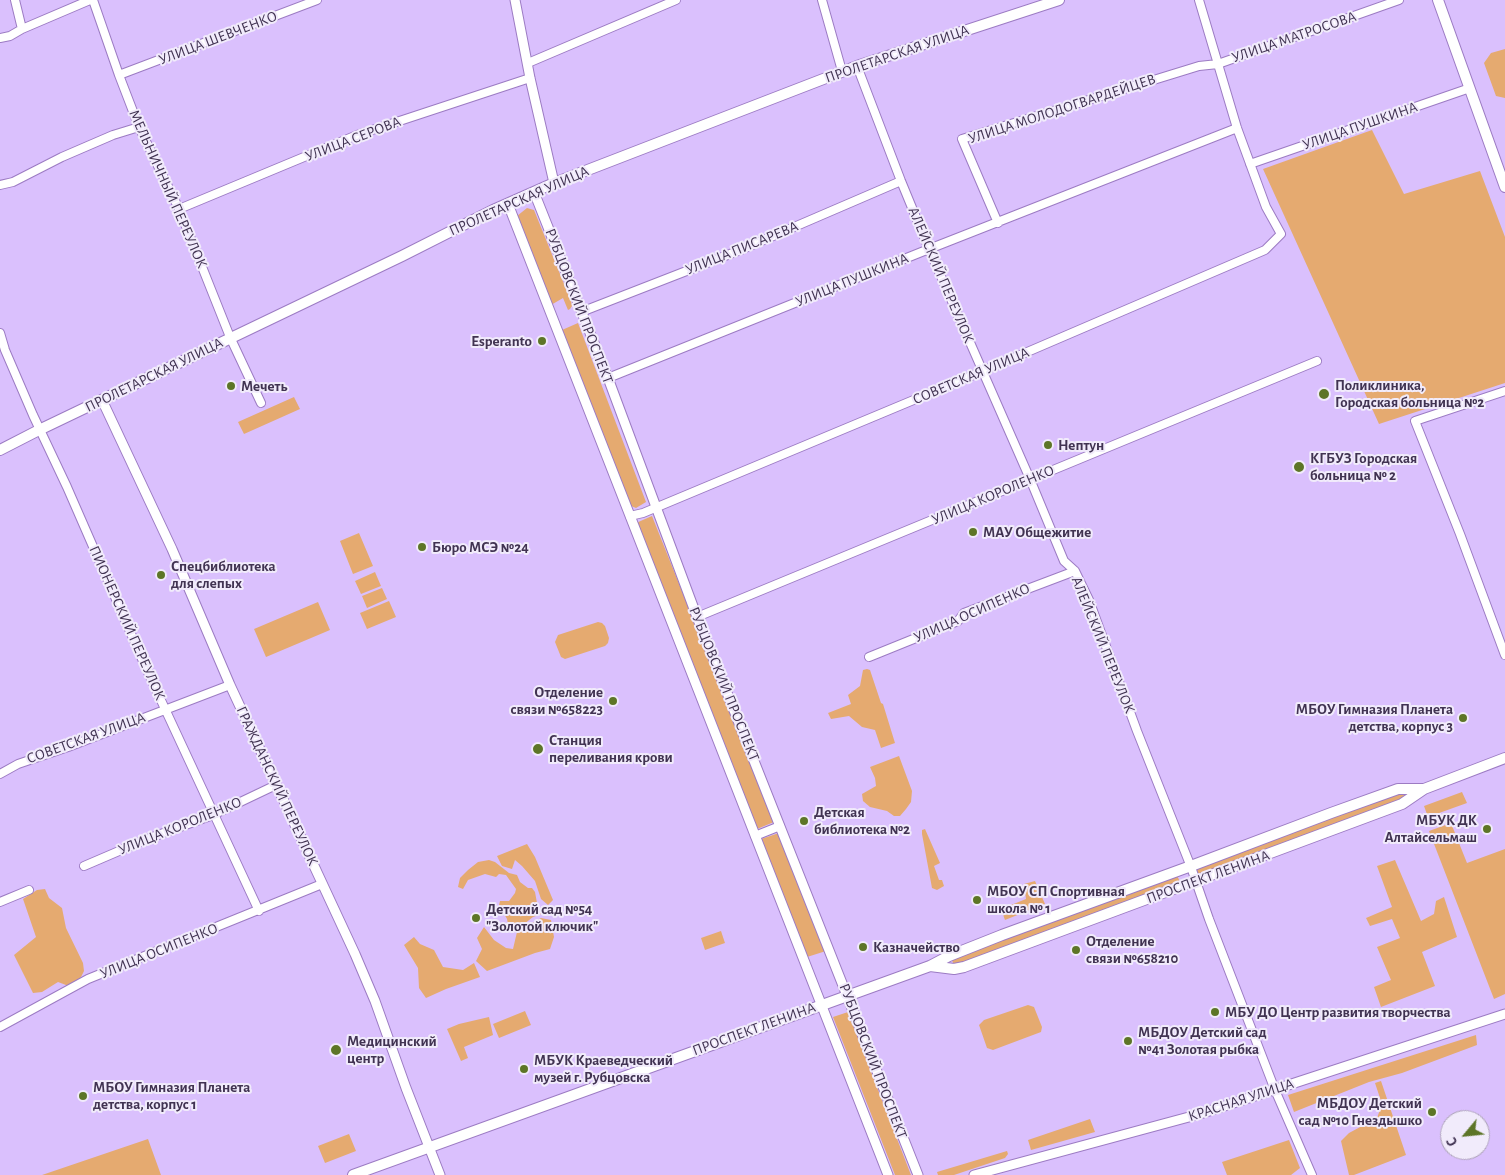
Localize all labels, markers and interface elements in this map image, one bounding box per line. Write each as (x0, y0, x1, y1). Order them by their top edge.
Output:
street label: УЛИЦА ШЕВЧЕНКО (156, 7, 280, 69)
street label: УЛИЦА МАТРОСОВА (1229, 7, 1359, 67)
street label: ПРОЛЕТАРСКАЯ УЛИЦА (823, 21, 971, 87)
street label: УЛИЦА МОЛОДОГВАРДЕЙЦЕВ (966, 70, 1158, 148)
street label: УЛИЦА ПУШКИНА (1300, 98, 1420, 154)
street label: МЕЛЬНИЧНЫЙ ПЕРЕУЛОК (125, 107, 211, 271)
street label: УЛИЦА СЕРОВА (303, 113, 403, 165)
street label: ПРОЛЕТАРСКАЯ УЛИЦА (446, 162, 592, 240)
street label: АЛЕЙСКИЙ ПЕРЕУЛОК (904, 204, 978, 346)
street label: УЛИЦА ПИСАРЕВА (683, 217, 801, 279)
street label: РУБЦОВСКИЙ ПРОСПЕКТ (541, 226, 617, 386)
street label: УЛИЦА ПУШКИНА (793, 249, 911, 311)
place label: Esperanto (471, 332, 532, 350)
street label: ПРОЛЕТАРСКАЯ УЛИЦА (82, 334, 226, 416)
marker: Esperanto (536, 335, 548, 347)
street label: СОВЕТСКАЯ УЛИЦА (910, 343, 1032, 409)
place label: Поликлиника, Городская больница №2 (1335, 376, 1484, 411)
place label: Мечеть (241, 377, 287, 395)
marker: Мечеть (225, 380, 237, 392)
marker: Поликлиника, Городская больница №2 (1317, 387, 1331, 401)
place label: Нептун (1058, 436, 1104, 454)
marker: Нептун (1042, 439, 1054, 451)
place label: КГБУЗ Городская больница № 2 (1310, 449, 1417, 484)
marker: КГБУЗ Городская больница № 2 (1292, 460, 1306, 474)
street label: УЛИЦА КОРОЛЕНКО (929, 461, 1057, 529)
place label: МАУ Общежитие (983, 523, 1091, 541)
marker: МАУ Общежитие (967, 526, 979, 538)
place label: Бюро МСЭ №24 (432, 538, 529, 556)
marker: Бюро МСЭ №24 (416, 541, 428, 553)
street label: ПИОНЕРСКИЙ ПЕРЕУЛОК (85, 543, 169, 703)
place label: Спецбиблиотека для слепых (171, 557, 276, 592)
marker: Спецбиблиотека для слепых (155, 569, 167, 581)
street label: АЛЕЙСКИЙ ПЕРЕУЛОК (1067, 574, 1139, 716)
street label: УЛИЦА ОСИПЕНКО (911, 579, 1033, 647)
street label: РУБЦОВСКИЙ ПРОСПЕКТ (685, 604, 763, 764)
place label: Отделение связи №658223 (510, 683, 603, 718)
marker: Отделение связи №658223 (607, 695, 619, 707)
place label: МБОУ Гимназия Планета детства, корпус 3 (1296, 700, 1453, 735)
street label: ГРАЖДАНСКИЙ ПЕРЕУЛОК (232, 703, 322, 869)
street label: СОВЕТСКАЯ УЛИЦА (24, 708, 148, 768)
marker: МБОУ Гимназия Планета детства, корпус 3 (1457, 712, 1469, 724)
place label: Станция переливания крови (549, 731, 673, 766)
marker: Станция переливания крови (531, 742, 545, 756)
street label: УЛИЦА КОРОЛЕНКО (116, 793, 244, 859)
place label: Детская библиотека №2 (814, 803, 910, 838)
place label: МБУК ДК Алтайсельмаш (1385, 811, 1477, 846)
marker: Детская библиотека №2 (798, 815, 810, 827)
marker: МБУК ДК Алтайсельмаш (1481, 823, 1493, 835)
street label: ПРОСПЕКТ ЛЕНИНА (1144, 846, 1272, 908)
place label: МБОУ СП Спортивная школа № 1 (987, 882, 1125, 917)
marker: МБОУ СП Спортивная школа № 1 (971, 894, 983, 906)
place label: Детский сад №54 "Золотой ключик" (486, 900, 598, 935)
marker: Детский сад №54 "Золотой ключик" (470, 912, 482, 924)
street label: УЛИЦА ОСИПЕНКО (98, 919, 220, 983)
place label: Отделение связи №658210 (1086, 932, 1178, 967)
place label: Казначейство (873, 938, 960, 956)
marker: Казначейство (857, 941, 869, 953)
marker: Отделение связи №658210 (1070, 944, 1082, 956)
street label: РУБЦОВСКИЙ ПРОСПЕКТ (835, 981, 911, 1141)
street label: ПРОСПЕКТ ЛЕНИНА (690, 998, 818, 1060)
place label: МБУ ДО Центр развития творчества (1225, 1003, 1451, 1021)
marker: МБУ ДО Центр развития творчества (1209, 1006, 1221, 1018)
place label: МБДОУ Детский сад №41 Золотая рыбка (1138, 1023, 1267, 1058)
place label: Медицинский центр (347, 1032, 437, 1067)
marker: МБДОУ Детский сад №41 Золотая рыбка (1122, 1035, 1134, 1047)
marker: Медицинский центр (329, 1043, 343, 1057)
place label: МБУК Краеведческий музей г. Рубцовска (534, 1051, 673, 1086)
marker: МБУК Краеведческий музей г. Рубцовска (518, 1063, 530, 1075)
street label: КРАСНАЯ УЛИЦА (1186, 1074, 1296, 1126)
place label: МБОУ Гимназия Планета детства, корпус 1 (93, 1078, 250, 1113)
marker: МБОУ Гимназия Планета детства, корпус 1 (77, 1090, 89, 1102)
place label: МБДОУ Детский сад №10 Гнездышко (1299, 1094, 1422, 1129)
marker: МБДОУ Детский сад №10 Гнездышко (1426, 1106, 1438, 1118)
north arrow (1440, 1110, 1490, 1160)
text: С (1445, 1135, 1461, 1148)

